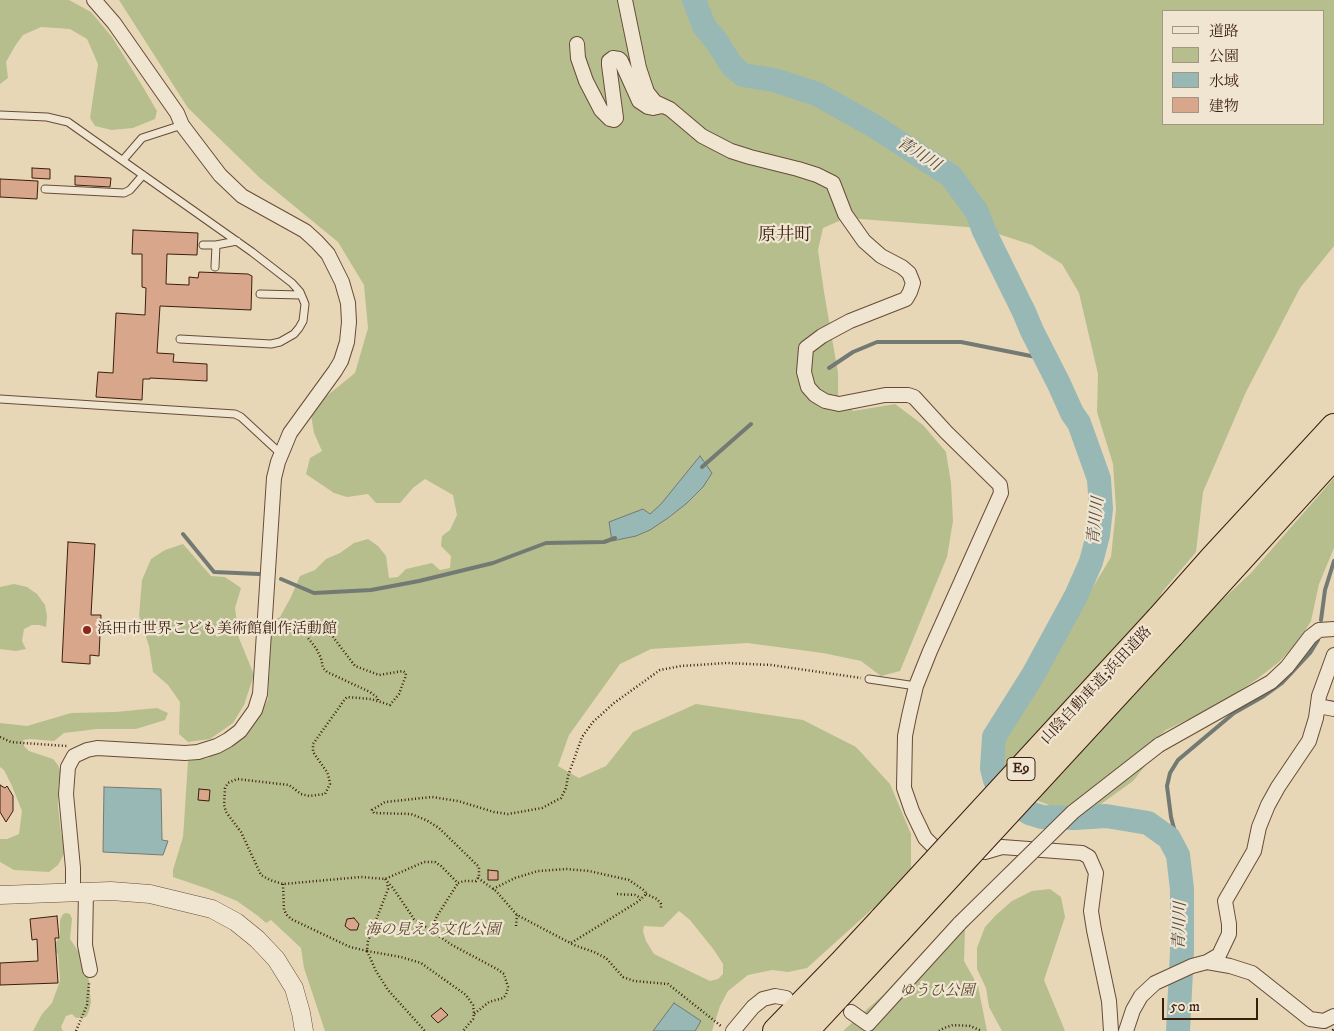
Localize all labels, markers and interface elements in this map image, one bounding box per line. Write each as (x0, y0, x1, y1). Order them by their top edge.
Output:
legend (1162, 10, 1324, 125)
text: 道路 (1209, 22, 1239, 41)
text: 公園 (1209, 47, 1239, 66)
text: 水域 (1209, 72, 1239, 91)
text: 建物 (1209, 97, 1239, 116)
water label: 青川川 (893, 134, 943, 176)
district label: 原井町 (758, 225, 812, 247)
water label: 青川川 (1085, 496, 1109, 546)
place label: 浜田市世界こども美術館創作活動館 (97, 621, 337, 639)
street label: 山陰自動車道;浜田道路 (1038, 623, 1156, 749)
marker: 浜田市世界こども美術館創作活動館 (81, 624, 93, 636)
road number: E9 (1007, 758, 1035, 781)
water label: 青川川 (1171, 902, 1191, 950)
park label: 海の見える文化公園 (366, 922, 500, 940)
park label: ゆうひ公園 (900, 983, 974, 1001)
scale bar (1164, 988, 1260, 1020)
text: 50 m (1170, 997, 1200, 1016)

